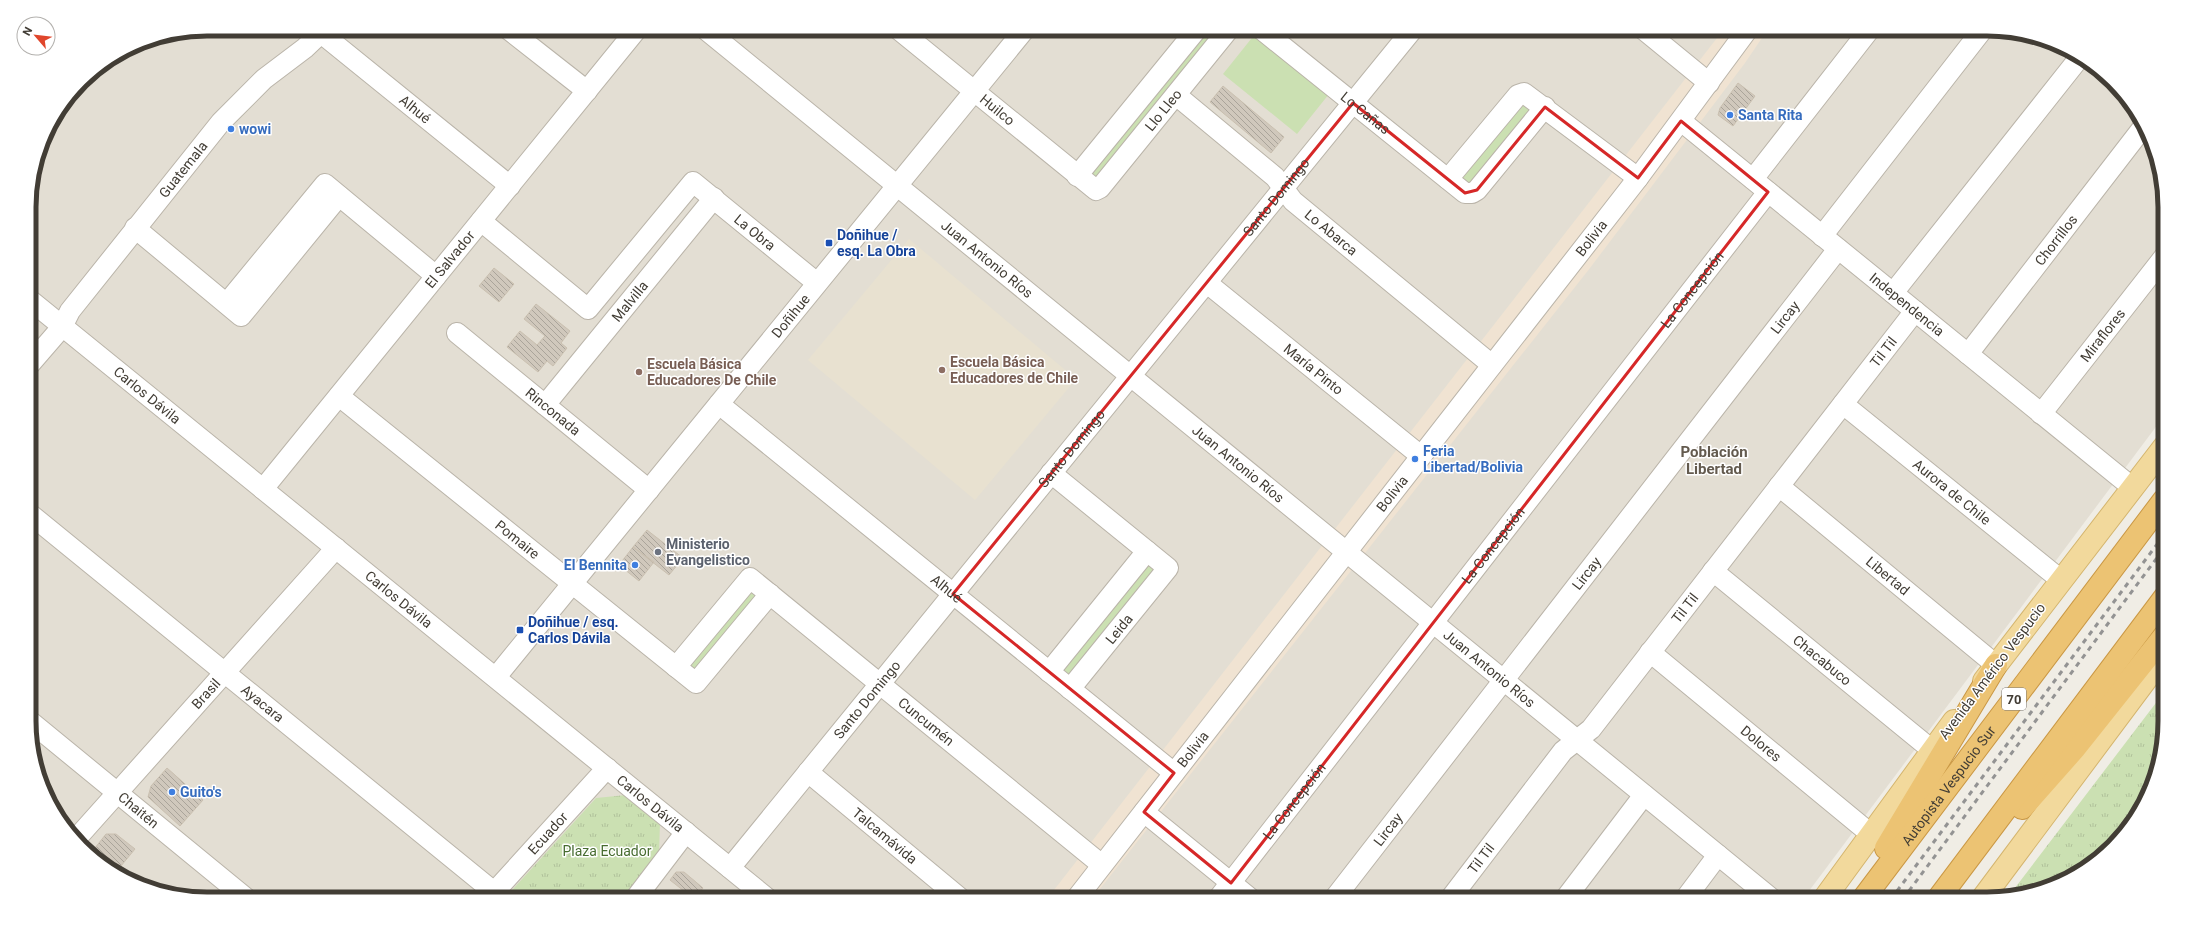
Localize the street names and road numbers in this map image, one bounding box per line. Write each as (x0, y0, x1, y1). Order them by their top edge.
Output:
street label: Llo Lleo (1142, 86, 1185, 134)
street label: Lo Cañas (1338, 88, 1393, 137)
street label: Huilco (977, 91, 1018, 129)
street label: Alhué (396, 92, 434, 126)
street label: Guatemala (156, 138, 211, 201)
street label: Santo Domingo (1240, 155, 1313, 239)
street label: Lo Abarca (1302, 206, 1361, 259)
street label: La Obra (731, 211, 779, 254)
street label: Chorrillos (2031, 211, 2081, 269)
street label: Juan Antonio Ríos (938, 217, 1036, 301)
street label: Bolivia (1572, 217, 1610, 259)
street label: El Salvador (422, 227, 478, 291)
street label: La Concepción (1657, 248, 1727, 331)
street label: Independencia (1866, 269, 1947, 339)
street label: Malvilla (608, 278, 651, 325)
street label: Doñihue (768, 291, 813, 341)
street label: Lircay (1767, 298, 1803, 337)
street label: Miraflores (2077, 306, 2128, 365)
street label: Til Til (1867, 334, 1900, 370)
street label: María Pinto (1281, 340, 1346, 398)
street label: Carlos Dávila (111, 363, 184, 427)
street label: Rinconada (522, 384, 584, 439)
street label: Santo Domingo (1035, 406, 1108, 491)
street label: Juan Antonio Ríos (1189, 422, 1287, 506)
street label: Aurora de Chile (1910, 456, 1994, 528)
street label: Bolivia (1373, 472, 1411, 515)
street label: La Concepción (1458, 504, 1528, 587)
street label: Pomaire (492, 517, 543, 562)
street label: Libertad (1863, 553, 1913, 598)
street label: Lircay (1569, 554, 1604, 593)
street label: Carlos Dávila (362, 567, 436, 631)
street label: Alhué (928, 571, 965, 606)
street label: Til Til (1668, 590, 1701, 626)
street label: Avenida Américo Vespucio (1936, 600, 2048, 742)
street label: Leida (1102, 611, 1136, 647)
street label: Juan Antonio Ríos (1440, 626, 1538, 711)
street label: Chacabuco (1790, 632, 1854, 689)
street label: Santo Domingo (830, 657, 904, 742)
street label: Brasil (188, 675, 224, 712)
street label: Ayacara (238, 681, 287, 725)
road number: 70 (2002, 688, 2026, 710)
street label: Cuncumén (895, 694, 957, 749)
street label: Dolores (1738, 722, 1785, 765)
street label: Autopista Vespucio Sur (1898, 723, 1999, 848)
street label: Bolivia (1174, 728, 1212, 770)
street label: La Concepción (1259, 760, 1329, 843)
street label: Carlos Dávila (614, 772, 687, 835)
street label: Chaitén (115, 789, 162, 831)
street label: Talcamávida (849, 804, 920, 867)
street label: Ecuador (525, 809, 571, 857)
street label: Lircay (1370, 810, 1406, 849)
street label: Til Til (1464, 840, 1497, 877)

